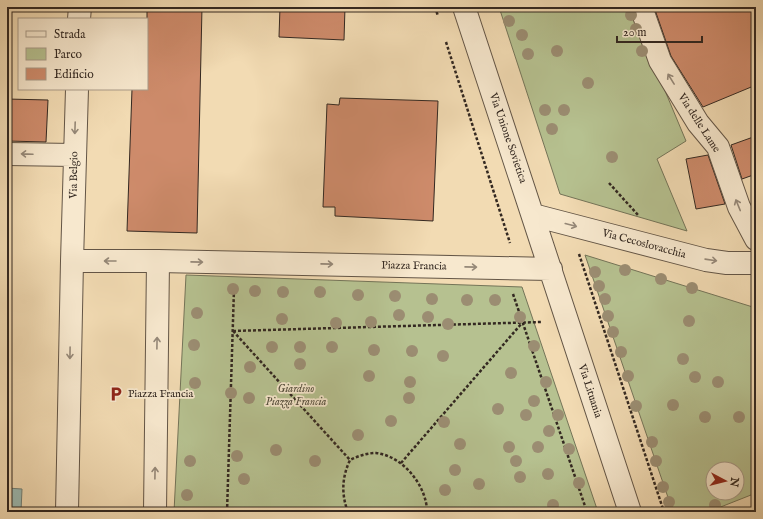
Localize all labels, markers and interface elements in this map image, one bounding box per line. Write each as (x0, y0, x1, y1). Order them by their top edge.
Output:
legend (18, 18, 148, 90)
scale bar (617, 18, 702, 44)
text: 20 m (623, 25, 646, 40)
text: Strada (54, 27, 86, 42)
text: Parco (54, 47, 83, 62)
text: Edificio (54, 67, 94, 82)
one-way arrow (667, 74, 675, 85)
street label: Via Unione Sovietica (486, 90, 530, 185)
street label: Via delle Lame (674, 90, 723, 155)
one-way arrow (72, 121, 79, 134)
one-way arrow (21, 150, 34, 158)
street label: Via Belgio (67, 151, 81, 200)
one-way arrow (734, 199, 742, 211)
one-way arrow (564, 222, 577, 229)
street label: Via Cecoslovacchia (600, 226, 688, 262)
one-way arrow (704, 256, 717, 264)
one-way arrow (104, 257, 117, 265)
one-way arrow (190, 258, 203, 265)
street label: Piazza Francia (381, 258, 447, 274)
one-way arrow (320, 260, 333, 268)
one-way arrow (464, 263, 477, 271)
one-way arrow (153, 337, 161, 350)
one-way arrow (66, 346, 74, 359)
street label: Via Lituania (574, 361, 605, 420)
park label: Giardino Piazza Francia (265, 382, 327, 409)
parking icon: Piazza Francia (107, 385, 125, 403)
place label: Piazza Francia (128, 387, 194, 401)
north arrow (705, 461, 745, 501)
one-way arrow (151, 467, 159, 480)
text: N (726, 476, 742, 488)

